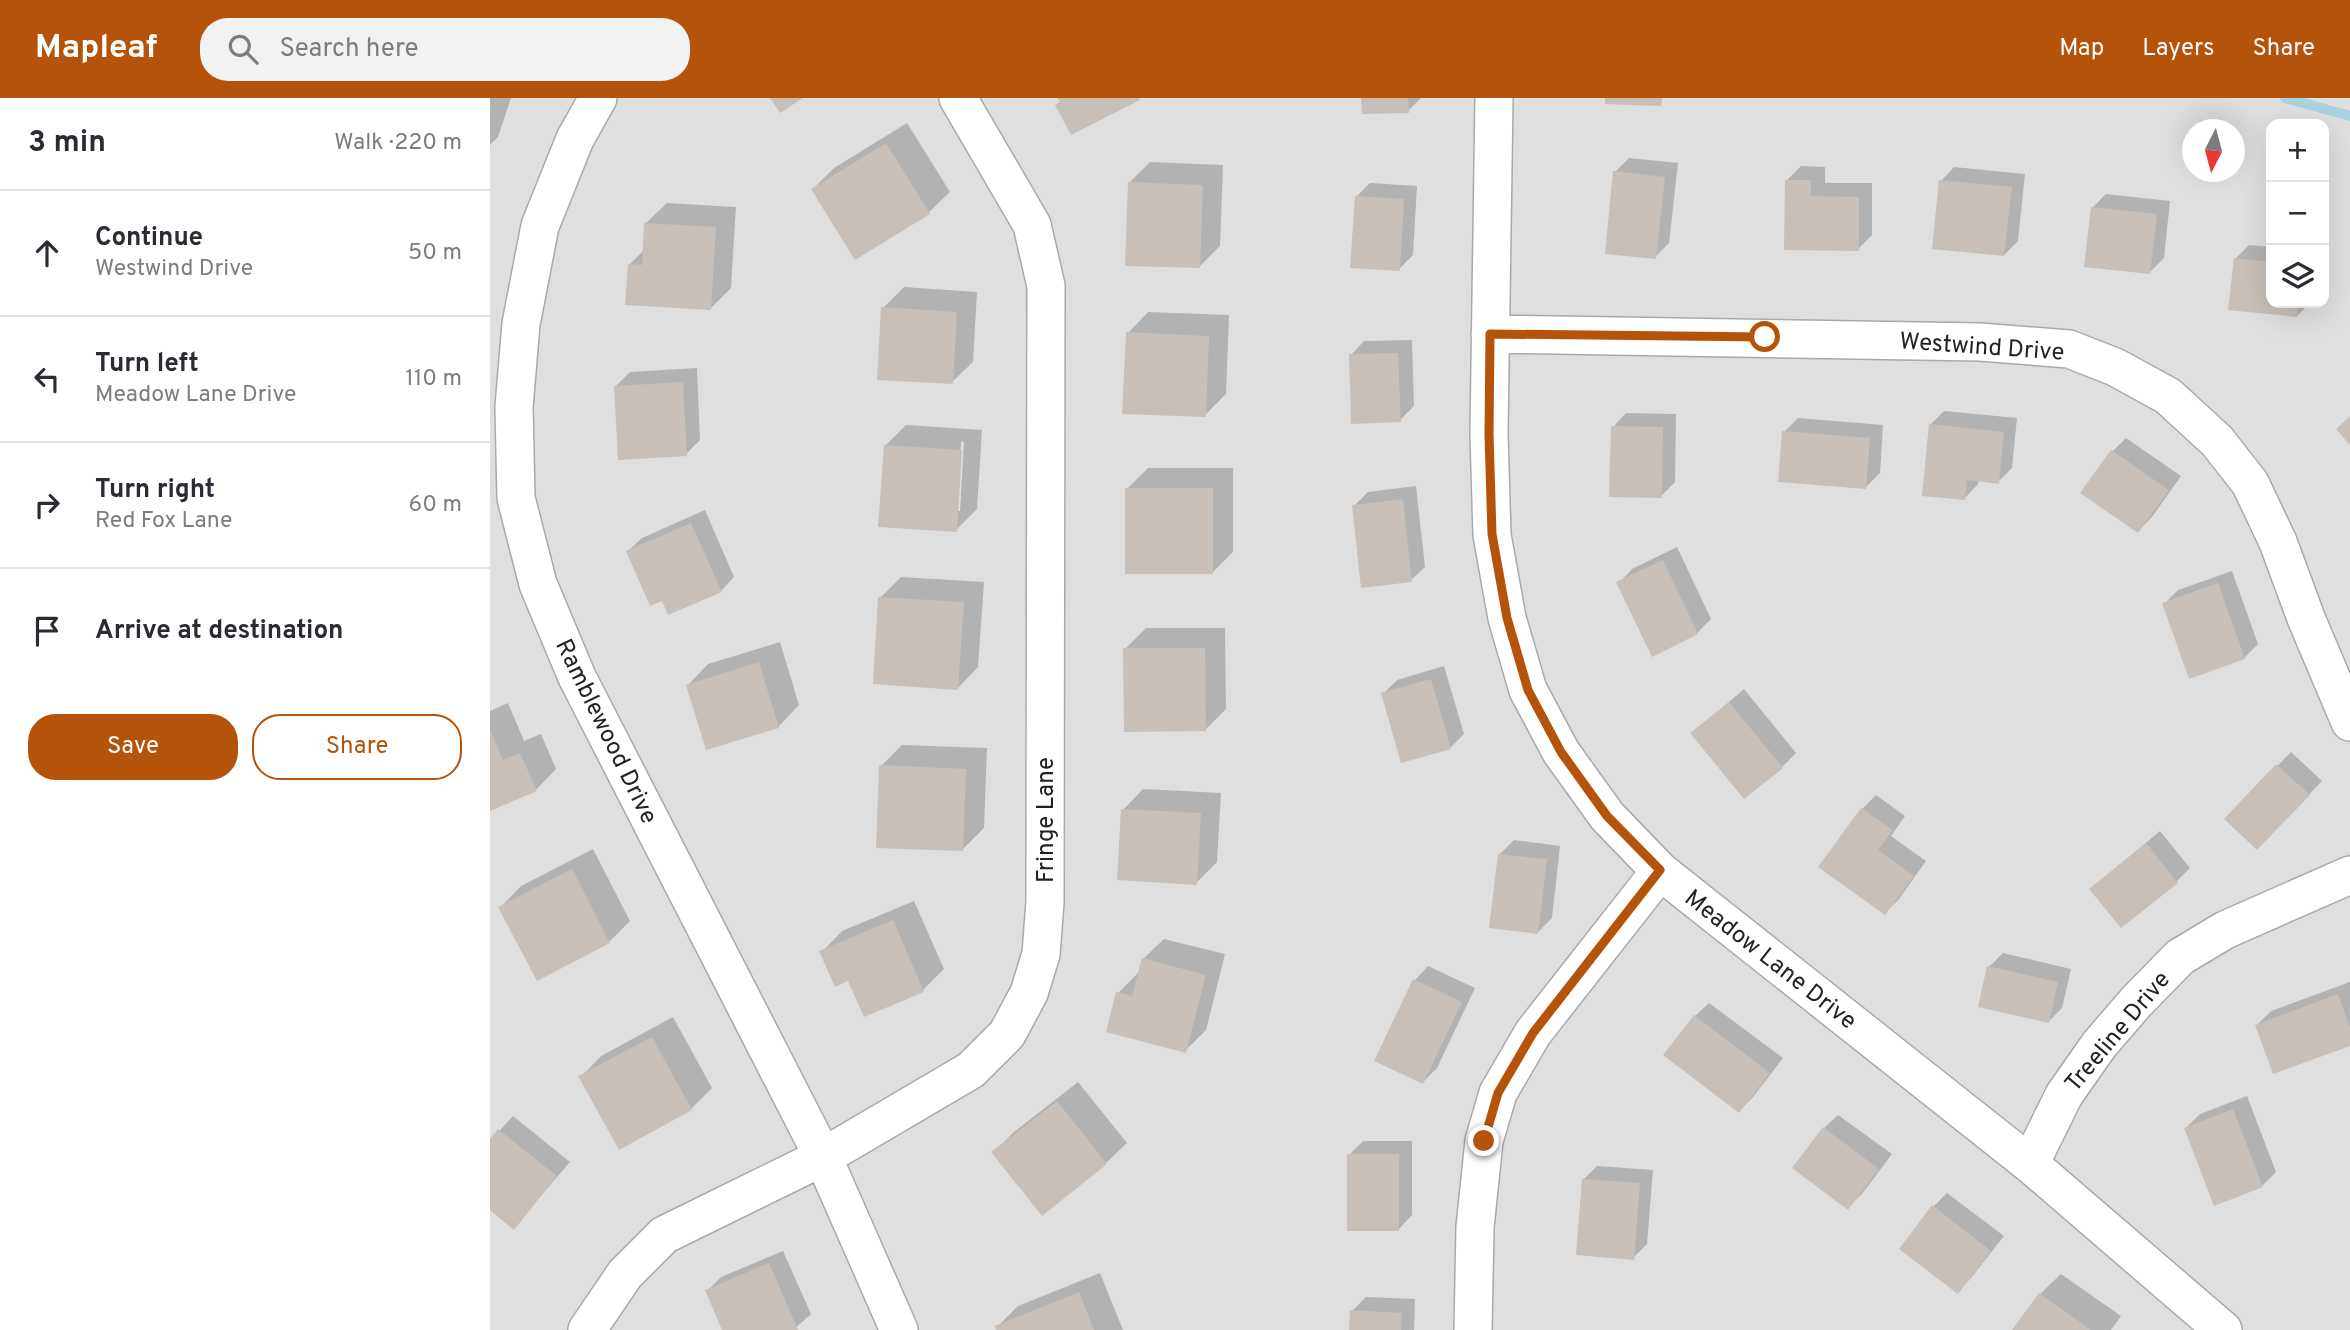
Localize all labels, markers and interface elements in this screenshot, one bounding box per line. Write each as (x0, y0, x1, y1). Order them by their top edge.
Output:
search box (200, 18, 690, 81)
text: Mapleaf (35, 28, 158, 70)
icon: search (224, 30, 262, 68)
text: Search here (280, 33, 418, 66)
text: Map (2059, 34, 2104, 64)
text: Layers (2142, 34, 2214, 64)
text: Share (2252, 34, 2315, 64)
north arrow (2182, 119, 2245, 182)
map controls (2266, 119, 2329, 308)
button: + (2266, 119, 2329, 182)
text: 3 min (28, 125, 106, 162)
text: Walk · 220 m (334, 129, 462, 158)
button: − (2266, 182, 2329, 245)
text: Continue (95, 222, 203, 255)
icon: ahead (28, 234, 66, 272)
text: 50 m (408, 239, 462, 268)
button: layers (2266, 245, 2329, 308)
text: Westwind Drive (95, 255, 253, 284)
route start (1749, 321, 1780, 352)
street label: Westwind Drive (1898, 327, 2065, 369)
text: Turn left (95, 348, 199, 381)
icon: left (28, 360, 66, 398)
text: 110 m (405, 365, 462, 394)
text: Meadow Lane Drive (95, 381, 296, 410)
text: Turn right (95, 474, 215, 507)
icon: right (28, 486, 66, 524)
text: 60 m (409, 491, 462, 520)
text: Red Fox Lane (95, 507, 233, 536)
icon: arrive (28, 612, 66, 650)
text: Arrive at destination (95, 615, 343, 648)
street label: Ramblewood Drive (547, 635, 663, 829)
button: Save (28, 714, 238, 780)
button: Share (252, 714, 462, 780)
street label: Fringe Lane (1032, 757, 1062, 883)
street label: Meadow Lane Drive (1678, 884, 1862, 1037)
street label: Treeline Drive (2059, 966, 2178, 1099)
route end (1468, 1125, 1499, 1156)

